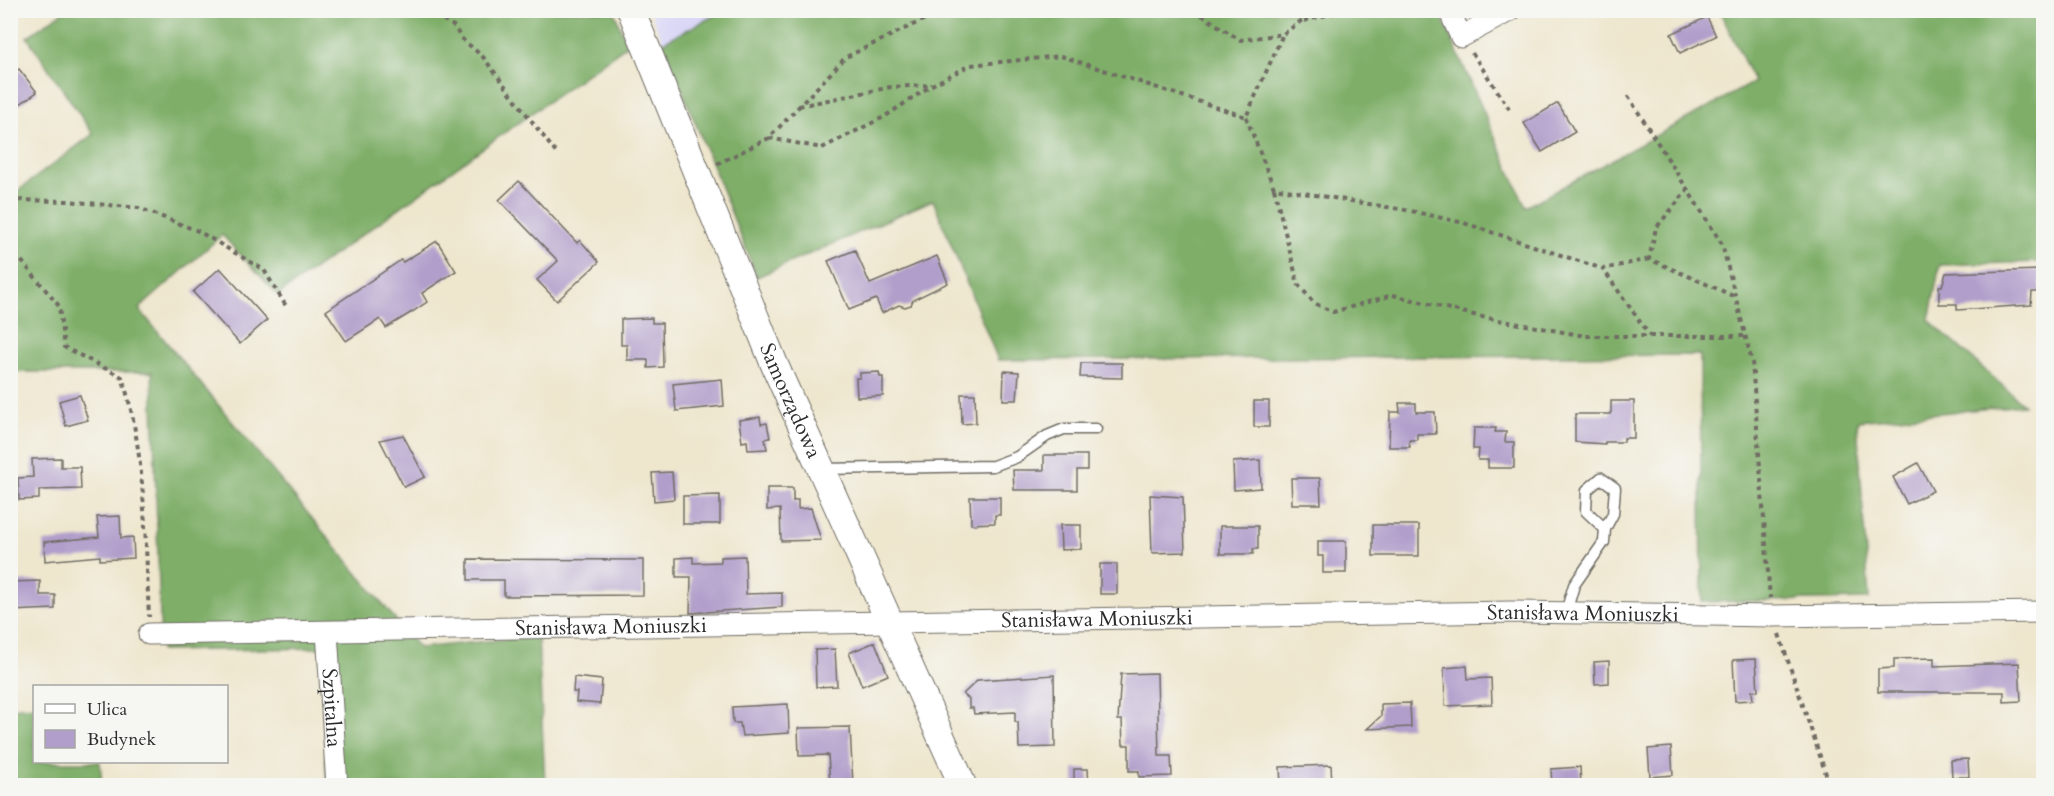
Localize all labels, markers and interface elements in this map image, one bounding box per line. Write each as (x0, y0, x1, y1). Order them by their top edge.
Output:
street label: Samorządowa (753, 339, 829, 463)
street label: Stanisława Moniuszki (1487, 597, 1679, 629)
street label: Stanisława Moniuszki (1001, 603, 1193, 635)
street label: Stanisława Moniuszki (515, 610, 707, 643)
street label: Szpitalna (315, 667, 349, 748)
legend (33, 685, 228, 763)
text: Ulica (87, 697, 128, 722)
text: Budynek (87, 727, 157, 752)

